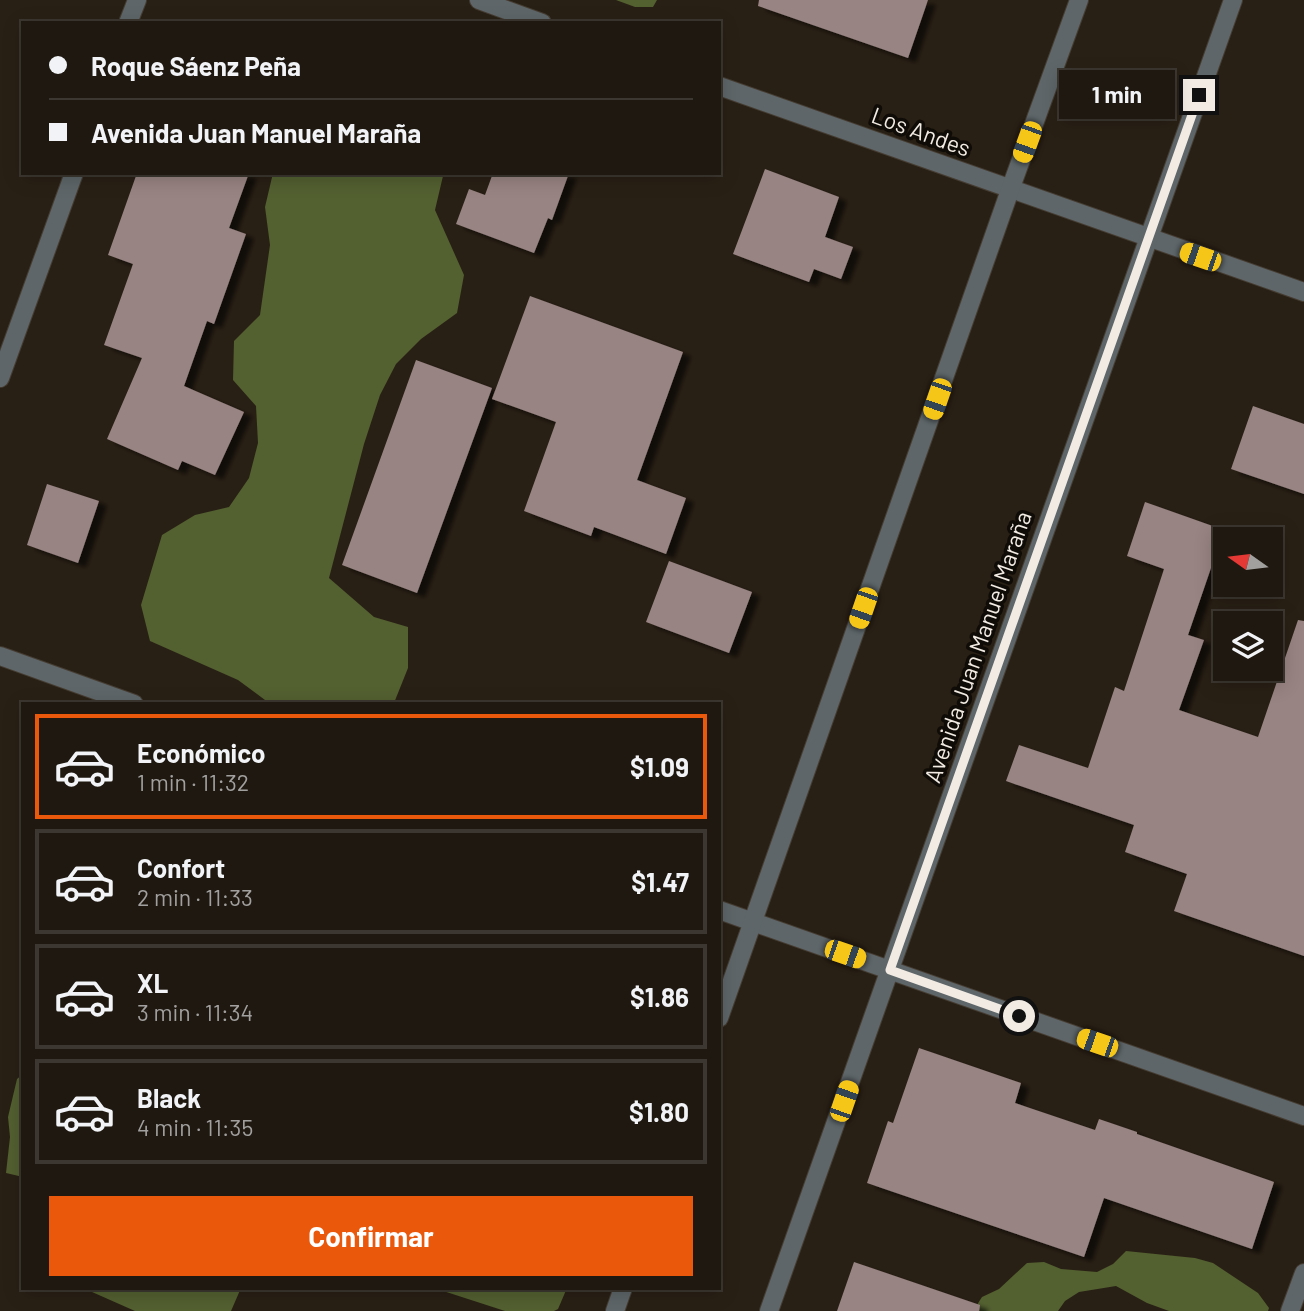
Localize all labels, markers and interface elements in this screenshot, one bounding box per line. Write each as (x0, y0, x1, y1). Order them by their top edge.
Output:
text: Roque Sáenz Peña (91, 50, 301, 81)
callout: 1 min (1059, 70, 1174, 119)
route end (1183, 79, 1215, 111)
text: 1 min (1092, 80, 1142, 108)
street label: Los Andes (868, 100, 975, 162)
text: Avenida Juan Manuel Maraña (91, 117, 421, 148)
car (1010, 119, 1045, 165)
car (1177, 240, 1224, 274)
car (921, 376, 954, 422)
street label: Avenida Juan Manuel Maraña (917, 507, 1037, 786)
north arrow (1213, 527, 1283, 597)
map controls (1213, 527, 1283, 681)
car (847, 585, 880, 631)
button: layers (1213, 611, 1283, 681)
icon: car (53, 735, 116, 798)
text: Económico (137, 737, 266, 768)
text: $1.09 (630, 751, 689, 782)
text: 1 min · 11:32 (137, 768, 249, 796)
icon: car (53, 850, 116, 913)
text: Confort (137, 852, 225, 883)
text: $1.47 (631, 866, 689, 897)
text: 2 min · 11:33 (137, 883, 253, 911)
car (822, 937, 869, 971)
icon: car (53, 965, 116, 1028)
text: XL (137, 967, 168, 998)
text: $1.86 (630, 981, 689, 1012)
text: 3 min · 11:34 (137, 998, 253, 1026)
route start (1003, 1000, 1035, 1032)
car (1074, 1026, 1121, 1060)
car (828, 1078, 861, 1124)
icon: car (53, 1080, 116, 1143)
text: Black (137, 1082, 201, 1113)
text: $1.80 (629, 1096, 689, 1127)
text: 4 min · 11:35 (137, 1113, 253, 1141)
button: Confirmar (49, 1196, 693, 1276)

